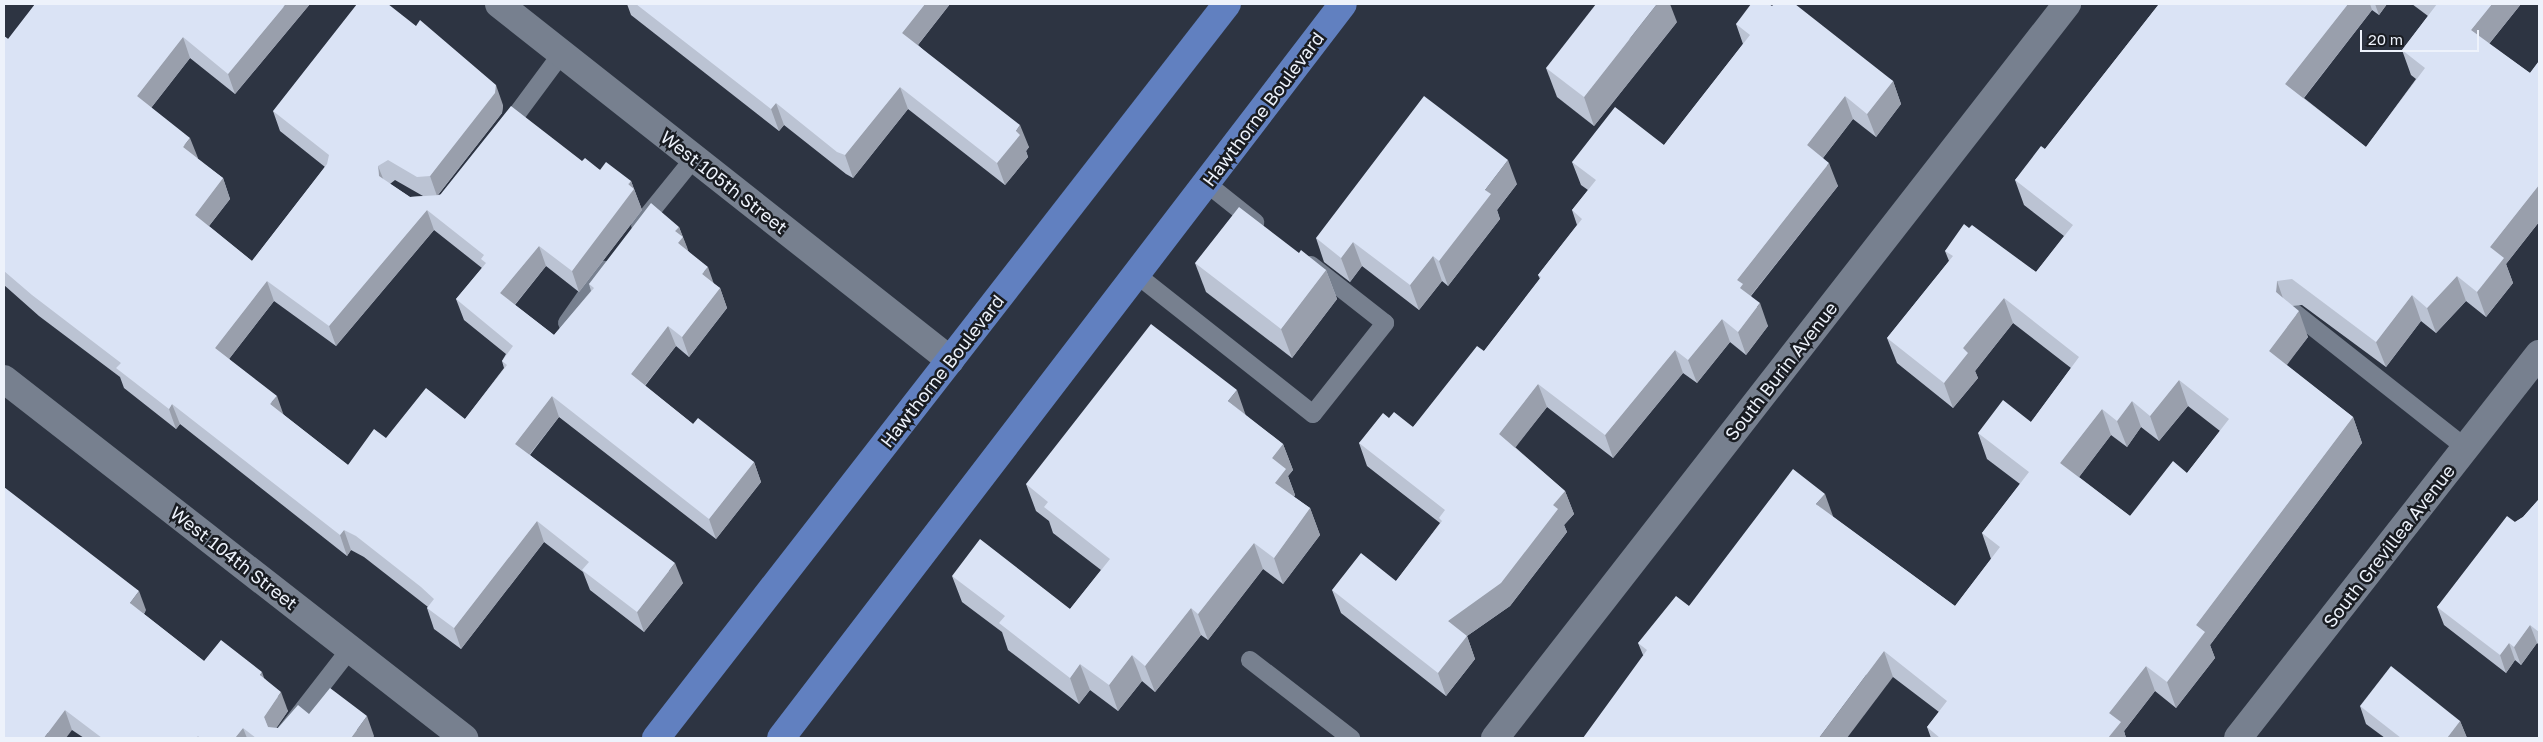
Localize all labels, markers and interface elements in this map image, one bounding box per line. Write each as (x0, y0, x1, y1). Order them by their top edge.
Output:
scale bar (2363, 20, 2482, 52)
street label: Hawthorne Boulevard (1198, 28, 1328, 190)
text: 20 m (2368, 30, 2403, 48)
street label: West 105th Street (656, 126, 792, 238)
street label: Hawthorne Boulevard (876, 290, 1008, 452)
street label: South Burin Avenue (1720, 297, 1842, 445)
street label: South Grevillea Avenue (2319, 460, 2459, 632)
street label: West 104th Street (166, 502, 302, 614)

